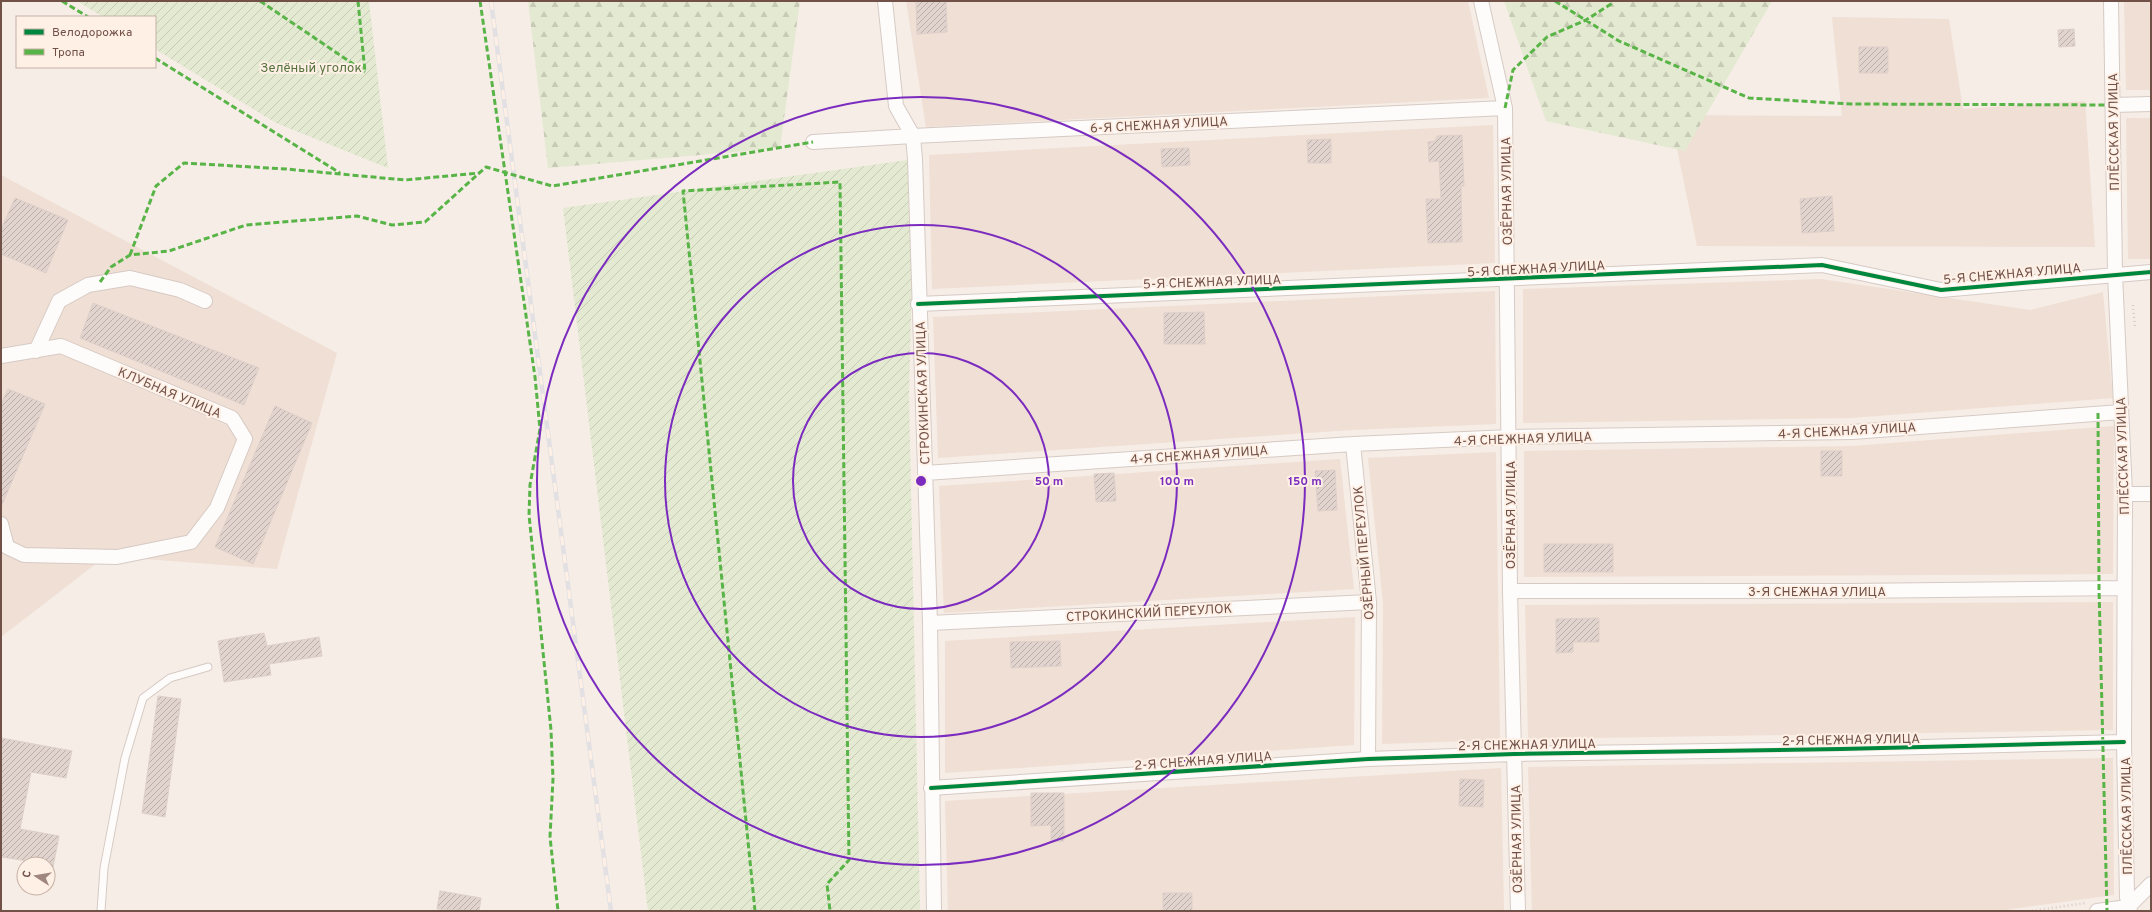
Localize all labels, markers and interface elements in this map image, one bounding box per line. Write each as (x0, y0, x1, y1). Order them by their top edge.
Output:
legend (16, 16, 156, 68)
text: Велодорожка (52, 25, 132, 41)
text: Тропа (52, 45, 85, 61)
park label: Зелёный уголок (260, 61, 362, 77)
street label: ПЛЁССКАЯ УЛИЦА (2104, 73, 2124, 191)
street label: 6-Я СНЕЖНАЯ УЛИЦА (1090, 114, 1229, 138)
street label: ОЗЁРНАЯ УЛИЦА (1497, 136, 1517, 245)
street label: 5-Я СНЕЖНАЯ УЛИЦА (1467, 258, 1606, 282)
street label: 5-Я СНЕЖНАЯ УЛИЦА (1943, 261, 2082, 289)
street label: 5-Я СНЕЖНАЯ УЛИЦА (1143, 273, 1282, 293)
street label: СТРОКИНСКАЯ УЛИЦА (913, 321, 934, 465)
street label: КЛУБНАЯ УЛИЦА (115, 365, 224, 423)
street label: ПЛЁССКАЯ УЛИЦА (2112, 397, 2134, 515)
street label: 4-Я СНЕЖНАЯ УЛИЦА (1778, 420, 1917, 444)
street label: 4-Я СНЕЖНАЯ УЛИЦА (1454, 430, 1593, 450)
street label: 4-Я СНЕЖНАЯ УЛИЦА (1130, 443, 1269, 469)
street label: ОЗЁРНАЯ УЛИЦА (1502, 461, 1520, 569)
centre of rings (914, 474, 928, 488)
text: 50 m (1035, 474, 1063, 490)
text: 100 m (1160, 474, 1194, 490)
text: 150 m (1288, 474, 1322, 490)
street label: ОЗЁРНЫЙ ПЕРЕУЛОК (1349, 485, 1379, 621)
street label: 3-Я СНЕЖНАЯ УЛИЦА (1748, 585, 1886, 601)
street label: СТРОКИНСКИЙ ПЕРЕУЛОК (1065, 600, 1233, 626)
street label: 2-Я СНЕЖНАЯ УЛИЦА (1782, 732, 1920, 750)
street label: 2-Я СНЕЖНАЯ УЛИЦА (1458, 737, 1596, 755)
street label: 2-Я СНЕЖНАЯ УЛИЦА (1134, 749, 1273, 775)
street label: ПЛЁССКАЯ УЛИЦА (2117, 757, 2137, 875)
street label: ОЗЁРНАЯ УЛИЦА (1507, 784, 1527, 893)
north arrow (16, 856, 56, 896)
text: С (20, 869, 35, 879)

